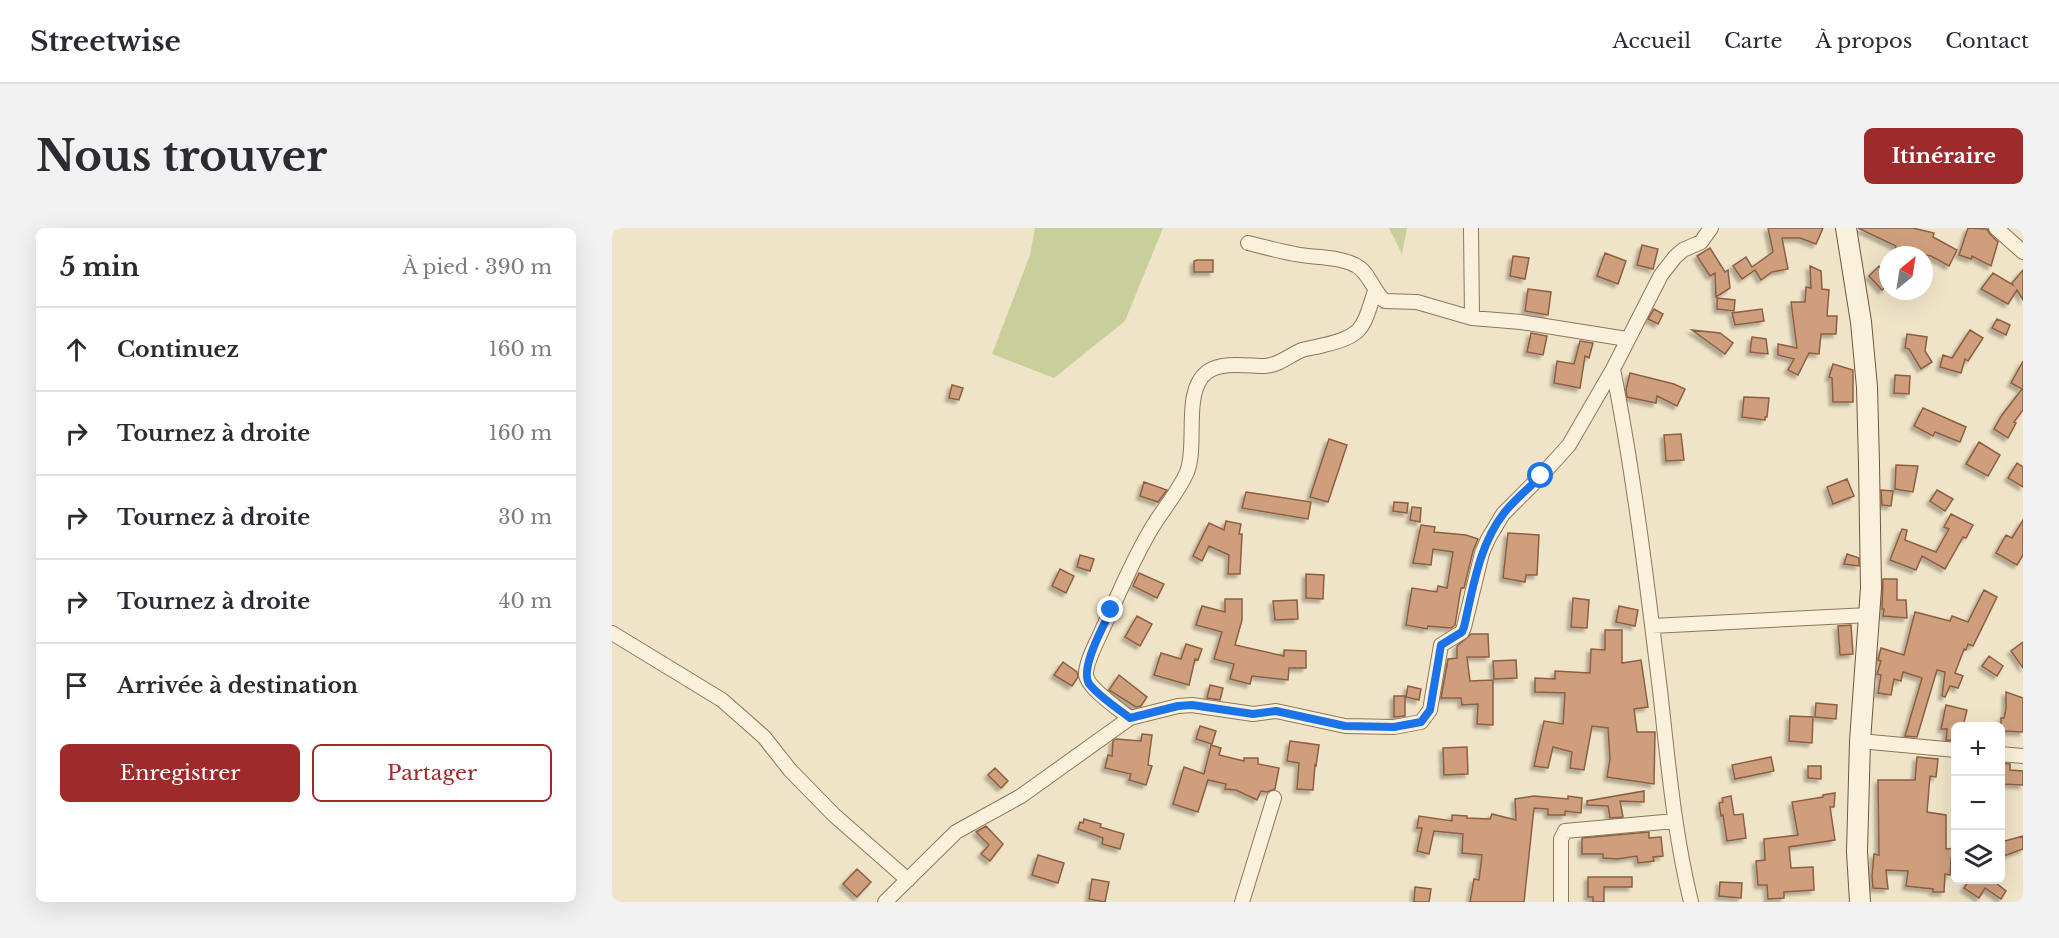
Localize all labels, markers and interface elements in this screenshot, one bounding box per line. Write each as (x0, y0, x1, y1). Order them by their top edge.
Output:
text: Streetwise (30, 24, 181, 59)
text: Accueil (1613, 28, 1691, 54)
text: Carte (1724, 28, 1783, 54)
text: À propos (1816, 28, 1912, 54)
text: Contact (1945, 28, 2029, 54)
button: Itinéraire (1864, 128, 2023, 184)
text: Nous trouver (36, 130, 327, 182)
north arrow (1879, 246, 1933, 300)
text: 5 min (60, 251, 139, 283)
text: À pied · 390 m (402, 255, 552, 279)
icon: ahead (60, 333, 93, 366)
text: Continuez (117, 336, 239, 363)
text: 160 m (489, 337, 552, 361)
icon: right (60, 417, 93, 450)
text: Tournez à droite (117, 420, 310, 447)
text: 160 m (489, 421, 552, 445)
route start (1527, 462, 1553, 488)
icon: right (60, 501, 93, 534)
text: Tournez à droite (117, 504, 310, 531)
text: 30 m (498, 505, 552, 529)
icon: right (60, 585, 93, 618)
text: Tournez à droite (117, 588, 310, 615)
text: 40 m (499, 589, 552, 613)
route end (1097, 596, 1123, 622)
icon: arrive (60, 669, 93, 702)
text: Arrivée à destination (117, 672, 358, 699)
map controls (1951, 722, 2005, 884)
button: + (1951, 722, 2005, 776)
button: Enregistrer (60, 744, 300, 802)
button: Partager (312, 744, 552, 802)
button: − (1951, 776, 2005, 830)
button: layers (1951, 830, 2005, 884)

